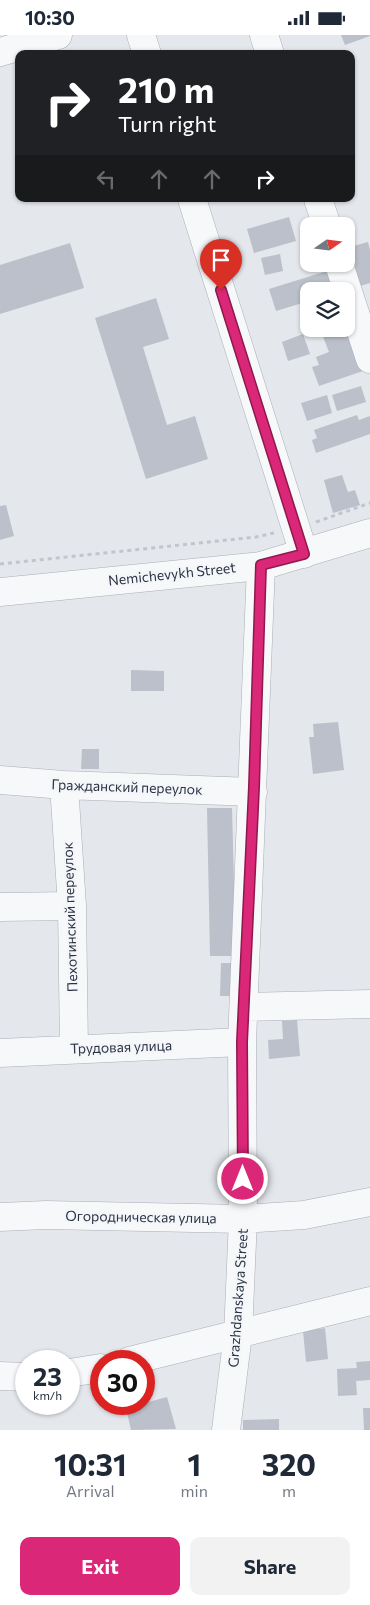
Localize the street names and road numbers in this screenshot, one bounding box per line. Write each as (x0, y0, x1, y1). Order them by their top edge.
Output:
street label: Nemichevykh Street (107, 558, 237, 589)
street label: Гражданский переулок (51, 775, 203, 798)
street label: Пехотинский переулок (58, 841, 81, 992)
street label: Трудовая улица (70, 1036, 172, 1057)
street label: Огородническая улица (65, 1207, 217, 1226)
street label: Grazhdanskaya Street (224, 1228, 251, 1368)

